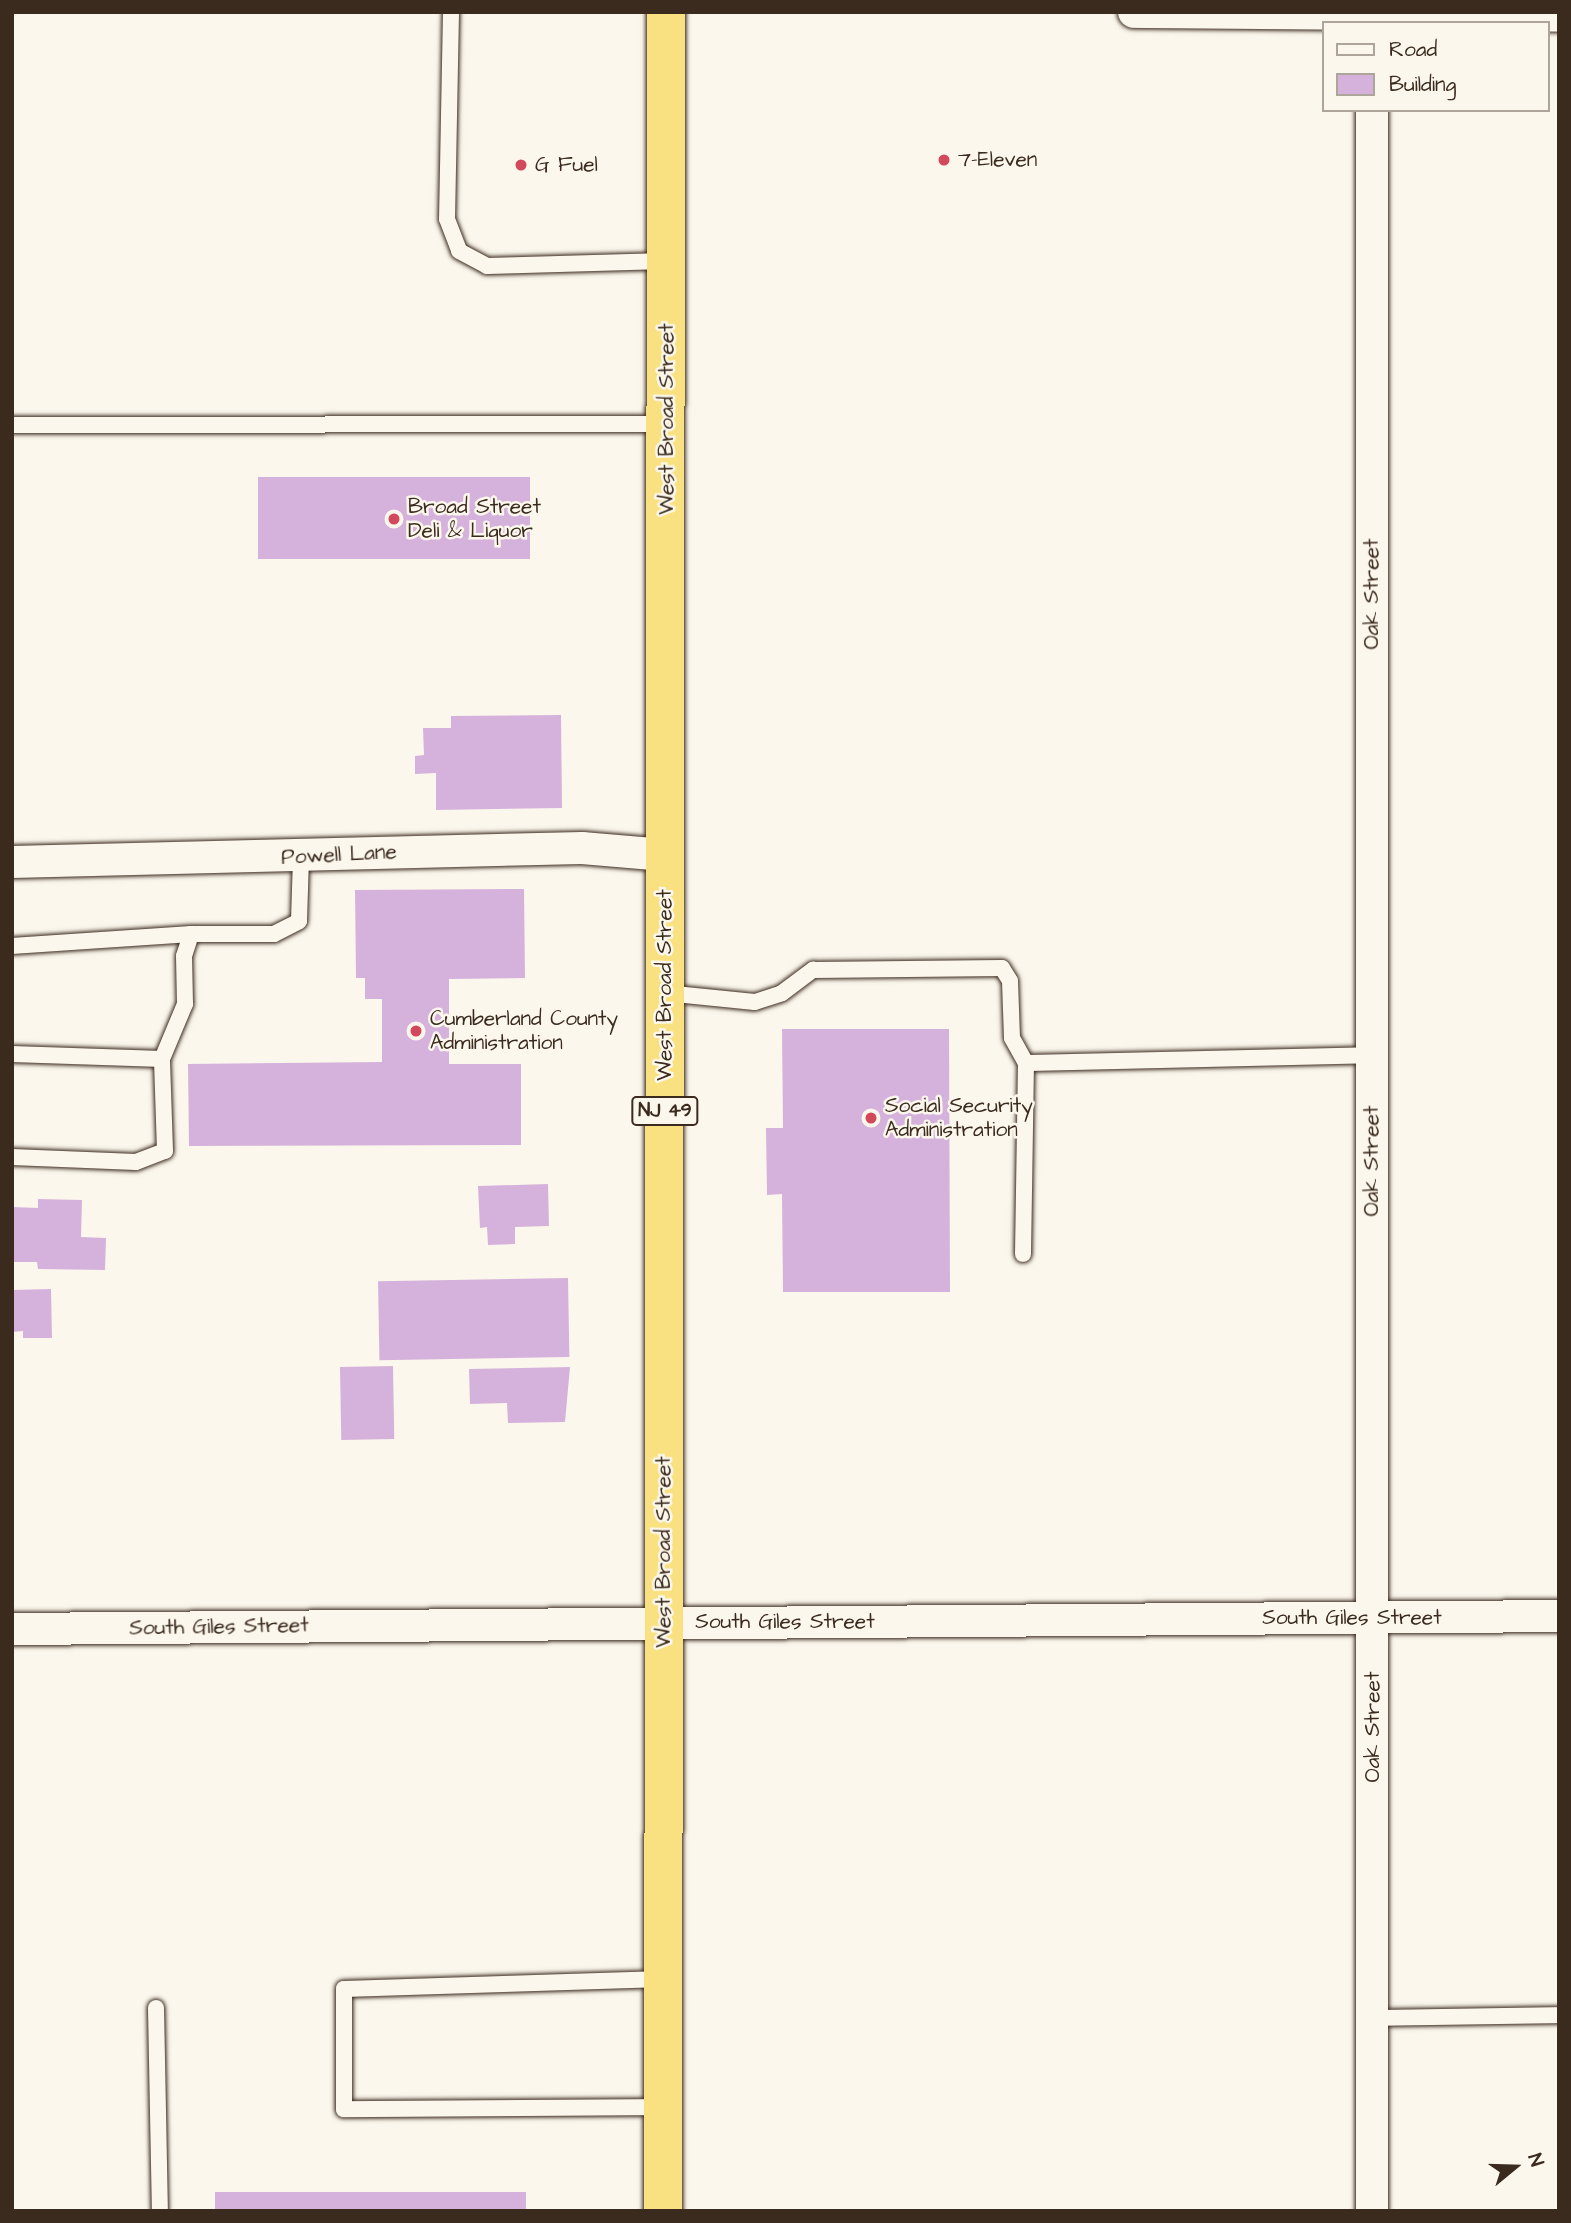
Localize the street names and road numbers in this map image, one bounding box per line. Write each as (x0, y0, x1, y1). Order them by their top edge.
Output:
street label: West Broad Street (654, 323, 680, 515)
street label: Oak Street (1359, 539, 1385, 649)
street label: Powell Lane (281, 839, 397, 871)
street label: West Broad Street (652, 889, 678, 1081)
road number: NJ 49 (630, 1096, 700, 1126)
street label: Oak Street (1359, 1106, 1385, 1216)
street label: West Broad Street (651, 1456, 677, 1648)
street label: South Giles Street (1262, 1605, 1442, 1631)
street label: South Giles Street (695, 1609, 875, 1635)
street label: South Giles Street (129, 1613, 309, 1641)
street label: Oak Street (1360, 1672, 1386, 1782)

